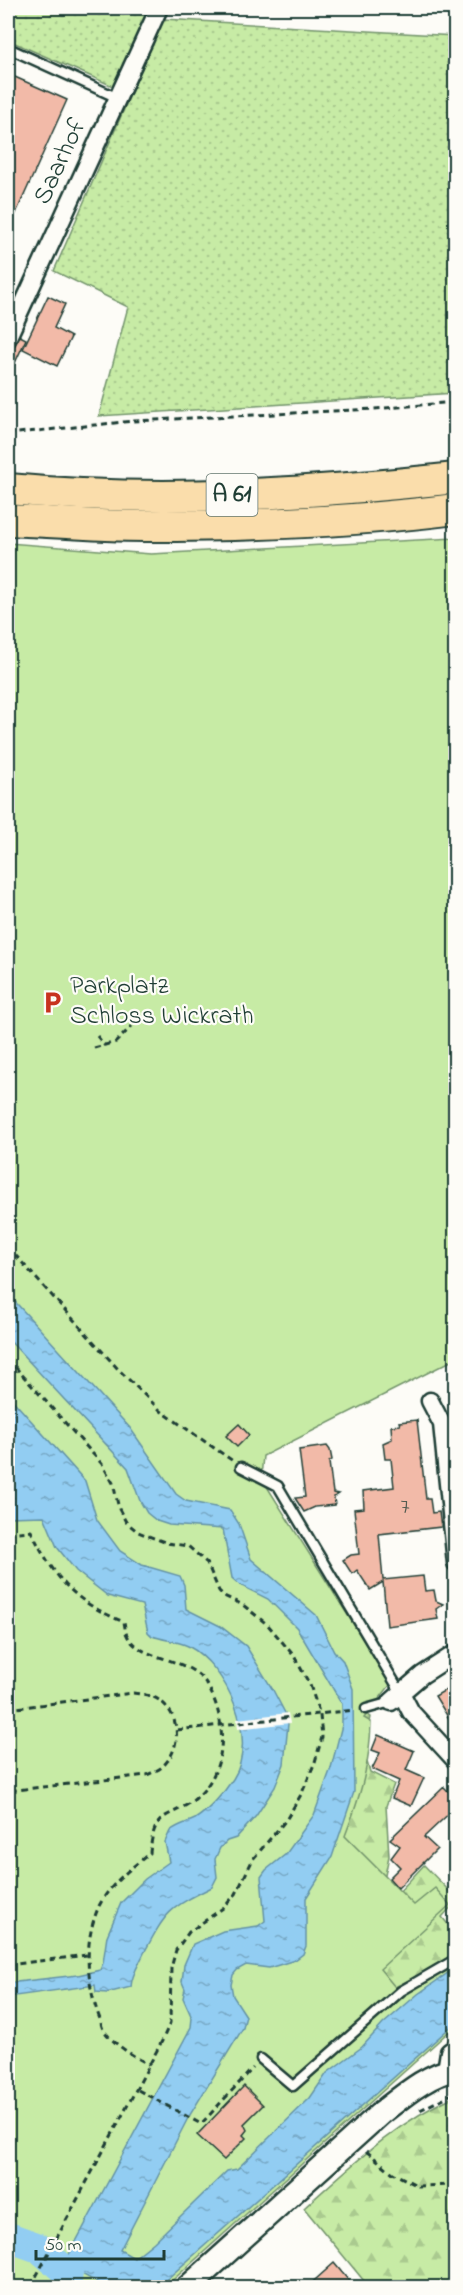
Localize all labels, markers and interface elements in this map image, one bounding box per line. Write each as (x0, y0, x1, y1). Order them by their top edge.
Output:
street label: Saarhof (25, 112, 98, 211)
road number: A 61 (206, 474, 258, 516)
place label: Parkplatz Schloss Wickrath (70, 968, 254, 1036)
parking icon: Parkplatz Schloss Wickrath (39, 989, 65, 1015)
house number: 7 (400, 1492, 410, 1524)
scale bar (36, 2223, 164, 2261)
text: 50 m (45, 2233, 82, 2259)

